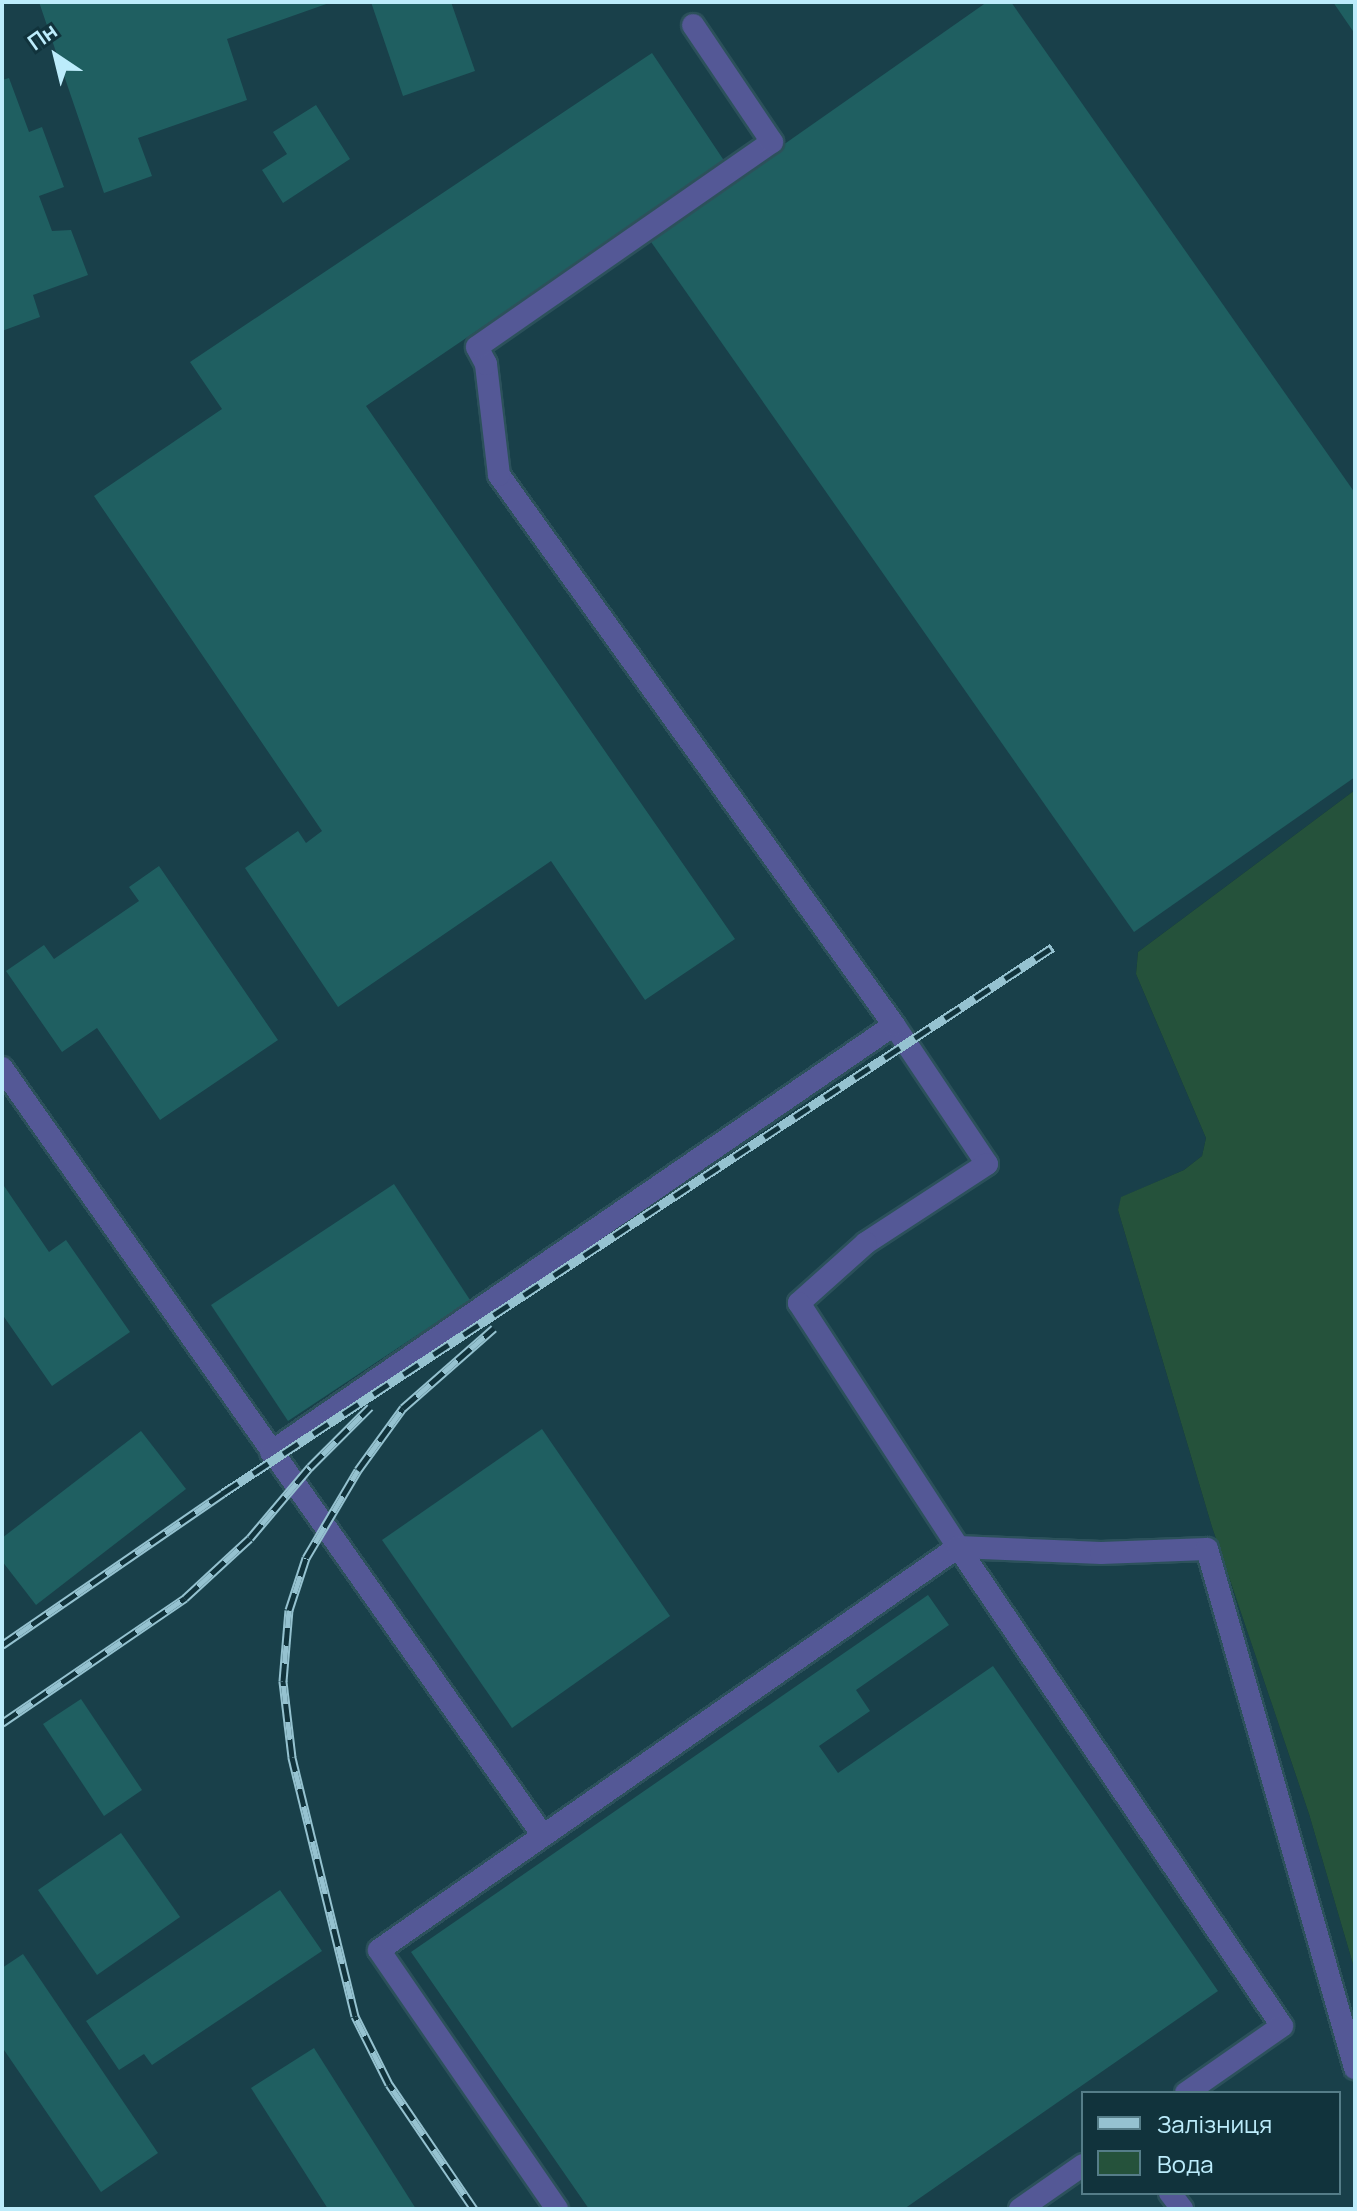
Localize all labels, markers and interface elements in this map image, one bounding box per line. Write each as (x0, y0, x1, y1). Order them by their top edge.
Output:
north arrow (16, 16, 96, 96)
text: Пн (21, 16, 63, 57)
legend (1081, 2091, 1341, 2195)
text: Залізниця (1157, 2107, 1272, 2140)
text: Вода (1157, 2147, 1214, 2180)

